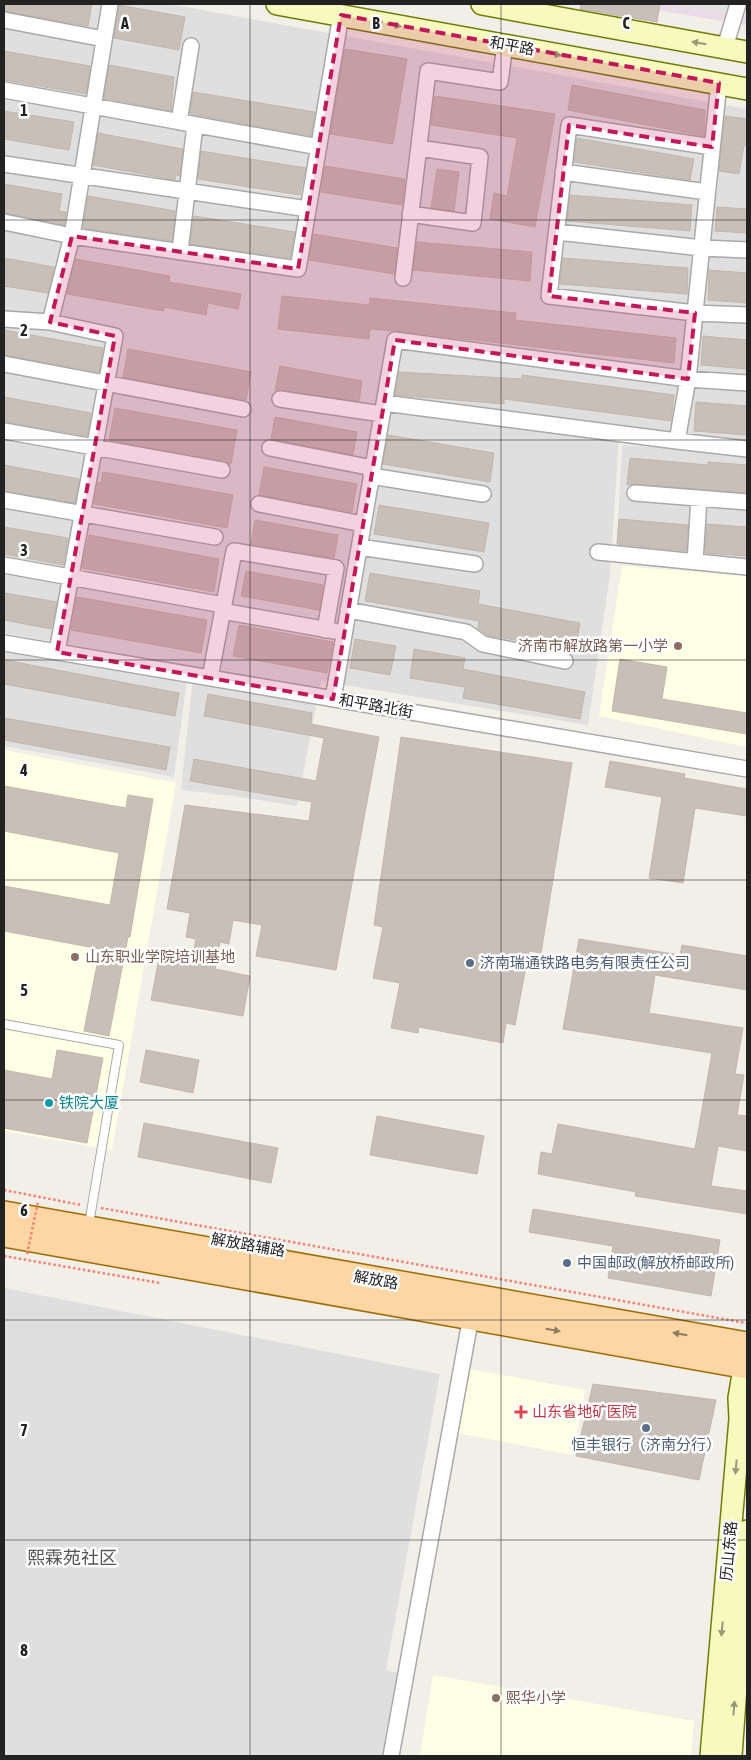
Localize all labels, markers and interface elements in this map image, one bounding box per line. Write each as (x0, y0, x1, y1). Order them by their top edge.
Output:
text: A (120, 14, 129, 32)
text: B (372, 14, 380, 32)
text: C (622, 14, 630, 32)
one-way arrow (387, 21, 403, 29)
street label: 和平路 (488, 33, 536, 58)
one-way arrow (691, 38, 707, 46)
one-way arrow (547, 50, 563, 58)
text: 1 (20, 101, 28, 119)
text: 2 (20, 321, 28, 339)
text: 3 (20, 541, 28, 559)
place label: 济南市解放路第一小学 (518, 637, 668, 654)
marker: 济南市解放路第一小学 (672, 640, 684, 652)
street label: 和平路北街 (338, 691, 415, 720)
text: 4 (19, 761, 28, 779)
place label: 山东职业学院培训基地 (85, 948, 235, 965)
marker: 山东职业学院培训基地 (69, 951, 81, 963)
place label: 济南瑞通铁路电务有限责任公司 (480, 954, 690, 971)
marker: 济南瑞通铁路电务有限责任公司 (464, 957, 476, 969)
text: 5 (20, 981, 28, 999)
place label: 铁院大厦 (59, 1094, 119, 1111)
marker: 铁院大厦 (43, 1097, 55, 1109)
text: 6 (20, 1201, 28, 1219)
street label: 解放路辅路 (210, 1230, 287, 1259)
place label: 中国邮政(解放桥邮政所) (577, 1254, 734, 1271)
marker: 中国邮政(解放桥邮政所) (561, 1257, 573, 1269)
street label: 解放路 (352, 1267, 400, 1292)
one-way arrow (546, 1327, 562, 1335)
one-way arrow (672, 1329, 688, 1337)
place label: 山东省地矿医院 (532, 1403, 637, 1420)
marker: 山东省地矿医院 (514, 1405, 528, 1419)
text: 7 (20, 1421, 28, 1439)
marker: 恒丰银行（济南分行） (640, 1422, 652, 1434)
place label: 恒丰银行（济南分行） (571, 1436, 721, 1453)
one-way arrow (732, 1459, 740, 1475)
street label: 历山东路 (717, 1520, 740, 1582)
district label: 熙霖苑社区 (27, 1547, 117, 1568)
one-way arrow (718, 1621, 726, 1637)
text: 8 (20, 1641, 28, 1659)
place label: 熙华小学 (506, 1689, 566, 1706)
marker: 熙华小学 (490, 1692, 502, 1704)
one-way arrow (731, 1699, 739, 1715)

